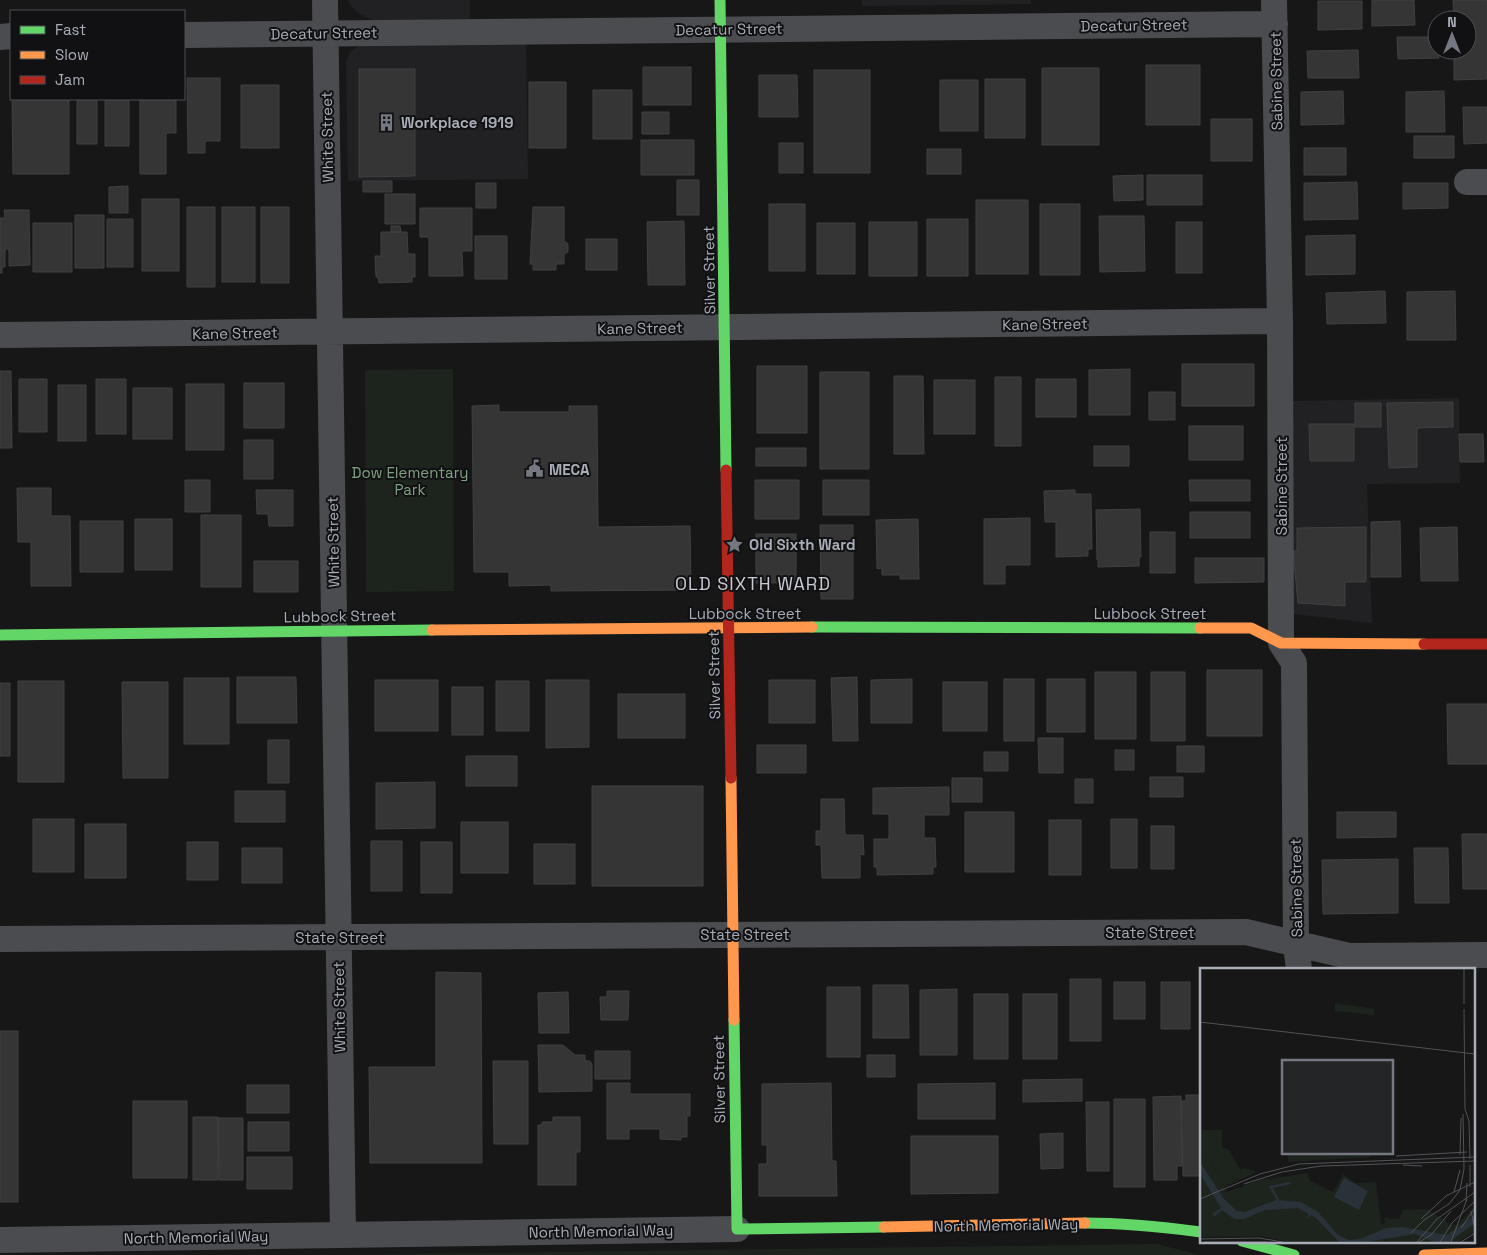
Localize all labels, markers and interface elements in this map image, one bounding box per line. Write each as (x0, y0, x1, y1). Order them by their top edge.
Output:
legend (10, 10, 185, 100)
north arrow (1427, 10, 1477, 60)
text: N (1447, 13, 1457, 31)
street label: Decatur Street (1080, 15, 1188, 35)
street label: Decatur Street (675, 19, 783, 39)
text: Fast (55, 20, 86, 39)
street label: Decatur Street (270, 23, 378, 43)
street label: Sabine Street (1266, 31, 1286, 131)
text: Slow (55, 45, 89, 64)
text: Jam (55, 70, 85, 89)
street label: White Street (317, 91, 337, 183)
building icon: Workplace 1919 (377, 112, 397, 132)
place label: Workplace 1919 (401, 113, 513, 132)
street label: Silver Street (699, 225, 719, 314)
street label: Kane Street (1002, 314, 1088, 334)
street label: Kane Street (597, 318, 683, 338)
street label: Kane Street (192, 323, 278, 343)
street label: Sabine Street (1272, 436, 1291, 535)
public building icon: MECA (525, 459, 545, 479)
place label: MECA (549, 460, 590, 479)
park label: Dow Elementary Park (351, 463, 469, 499)
street label: White Street (323, 496, 343, 588)
place icon: Old Sixth Ward (725, 534, 745, 554)
place label: Old Sixth Ward (749, 535, 856, 554)
district label: OLD SIXTH WARD (675, 572, 831, 595)
street label: Lubbock Street (689, 604, 801, 623)
street label: Lubbock Street (1094, 604, 1206, 623)
street label: Lubbock Street (284, 606, 397, 626)
street label: Silver Street (704, 630, 724, 719)
street label: Sabine Street (1286, 838, 1306, 938)
street label: State Street (1105, 923, 1195, 942)
street label: State Street (700, 925, 790, 944)
street label: State Street (295, 928, 385, 947)
street label: White Street (329, 961, 349, 1053)
inset map (1200, 968, 1474, 1242)
street label: Silver Street (709, 1034, 729, 1123)
street label: North Memorial Way (933, 1214, 1079, 1236)
street label: North Memorial Way (528, 1220, 674, 1242)
street label: North Memorial Way (123, 1226, 269, 1248)

